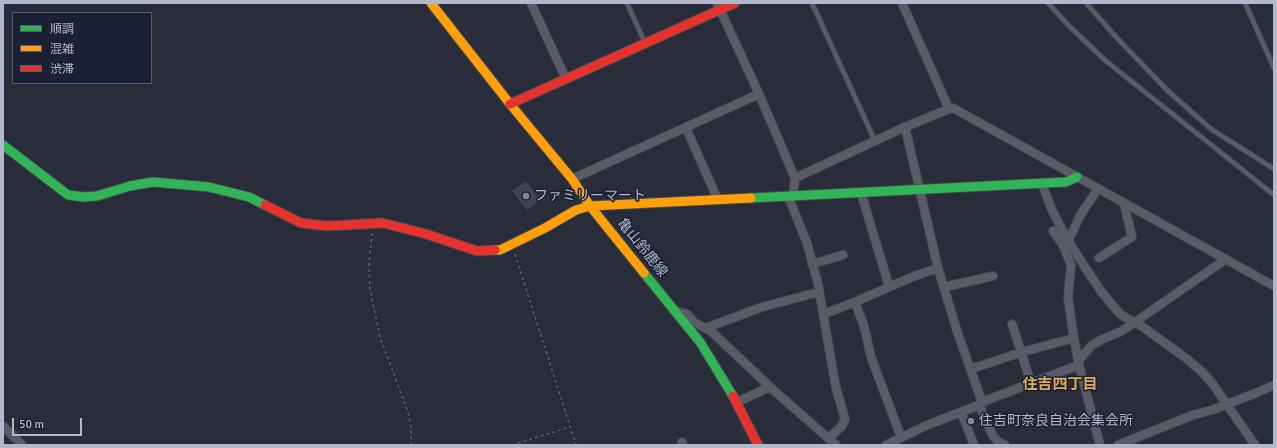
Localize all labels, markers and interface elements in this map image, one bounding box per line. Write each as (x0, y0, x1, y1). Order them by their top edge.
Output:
legend (12, 12, 152, 84)
text: 順調 (50, 22, 74, 37)
text: 混雑 (50, 42, 74, 57)
text: 渋滞 (50, 62, 74, 77)
place label: ファミリーマート (534, 188, 646, 204)
marker: ファミリーマート (521, 191, 531, 201)
street label: 亀山鈴鹿線 (613, 216, 671, 280)
district label: 住吉四丁目 (1023, 376, 1097, 394)
scale bar (14, 410, 84, 436)
place label: 住吉町奈良自治会集会所 (979, 413, 1133, 429)
marker: 住吉町奈良自治会集会所 (966, 416, 976, 426)
text: 50 m (19, 417, 44, 432)

